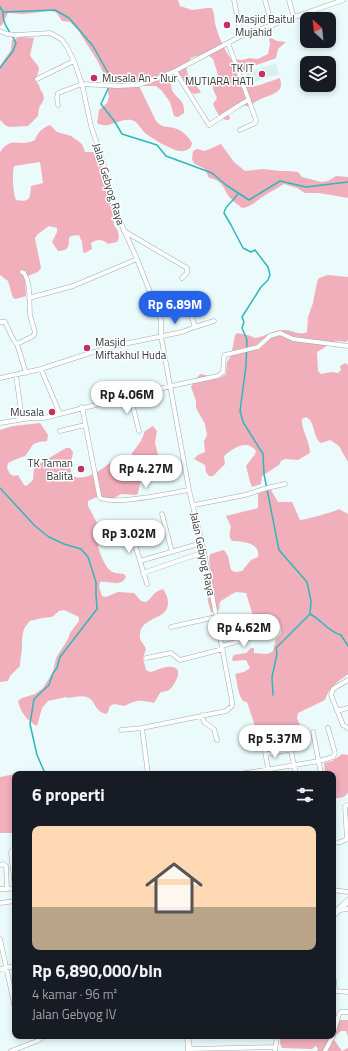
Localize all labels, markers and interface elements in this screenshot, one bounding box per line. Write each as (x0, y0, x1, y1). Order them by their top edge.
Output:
place label: Masjid Baitul Mujahid (235, 11, 295, 40)
north arrow (300, 12, 336, 48)
map controls (300, 12, 336, 92)
marker: Masjid Baitul Mujahid (222, 20, 232, 30)
button: layers (300, 56, 336, 92)
place label: TK IT MUTIARA HATI (185, 60, 254, 89)
marker: TK IT MUTIARA HATI (257, 69, 267, 79)
place label: Musala An - Nur (102, 70, 178, 86)
marker: Musala An - Nur (89, 73, 99, 83)
street label: Jalan Gebyog Raya (89, 141, 129, 228)
pin: Rp 6.89M (134, 291, 216, 325)
text: Rp 6.89M (148, 294, 202, 314)
place label: Masjid Miftakhul Huda (95, 334, 167, 363)
marker: Masjid Miftakhul Huda (82, 343, 92, 353)
pin: Rp 4.06M (86, 381, 168, 415)
text: Rp 4.06M (100, 384, 154, 404)
place label: Musala (10, 404, 44, 420)
marker: Musala (47, 407, 57, 417)
place label: TK Taman Balita (28, 455, 73, 484)
pin: Rp 4.27M (105, 455, 187, 489)
text: Rp 4.27M (119, 458, 173, 478)
marker: TK Taman Balita (76, 464, 86, 474)
street label: Jalan Gebyog Raya (186, 511, 220, 598)
pin: Rp 3.02M (88, 520, 170, 554)
text: Rp 3.02M (102, 523, 156, 543)
pin: Rp 4.62M (203, 614, 285, 648)
text: Rp 4.62M (217, 617, 271, 637)
pin: Rp 5.37M (234, 725, 316, 759)
text: Rp 5.37M (248, 728, 302, 748)
text: 6 properti (32, 782, 105, 808)
icon: filters (294, 784, 316, 806)
icon: home (138, 852, 210, 924)
text: Rp 6,890,000/bln (32, 958, 162, 984)
text: 4 kamar · 96 m² (32, 984, 117, 1004)
text: Jalan Gebyog IV (32, 1004, 116, 1024)

